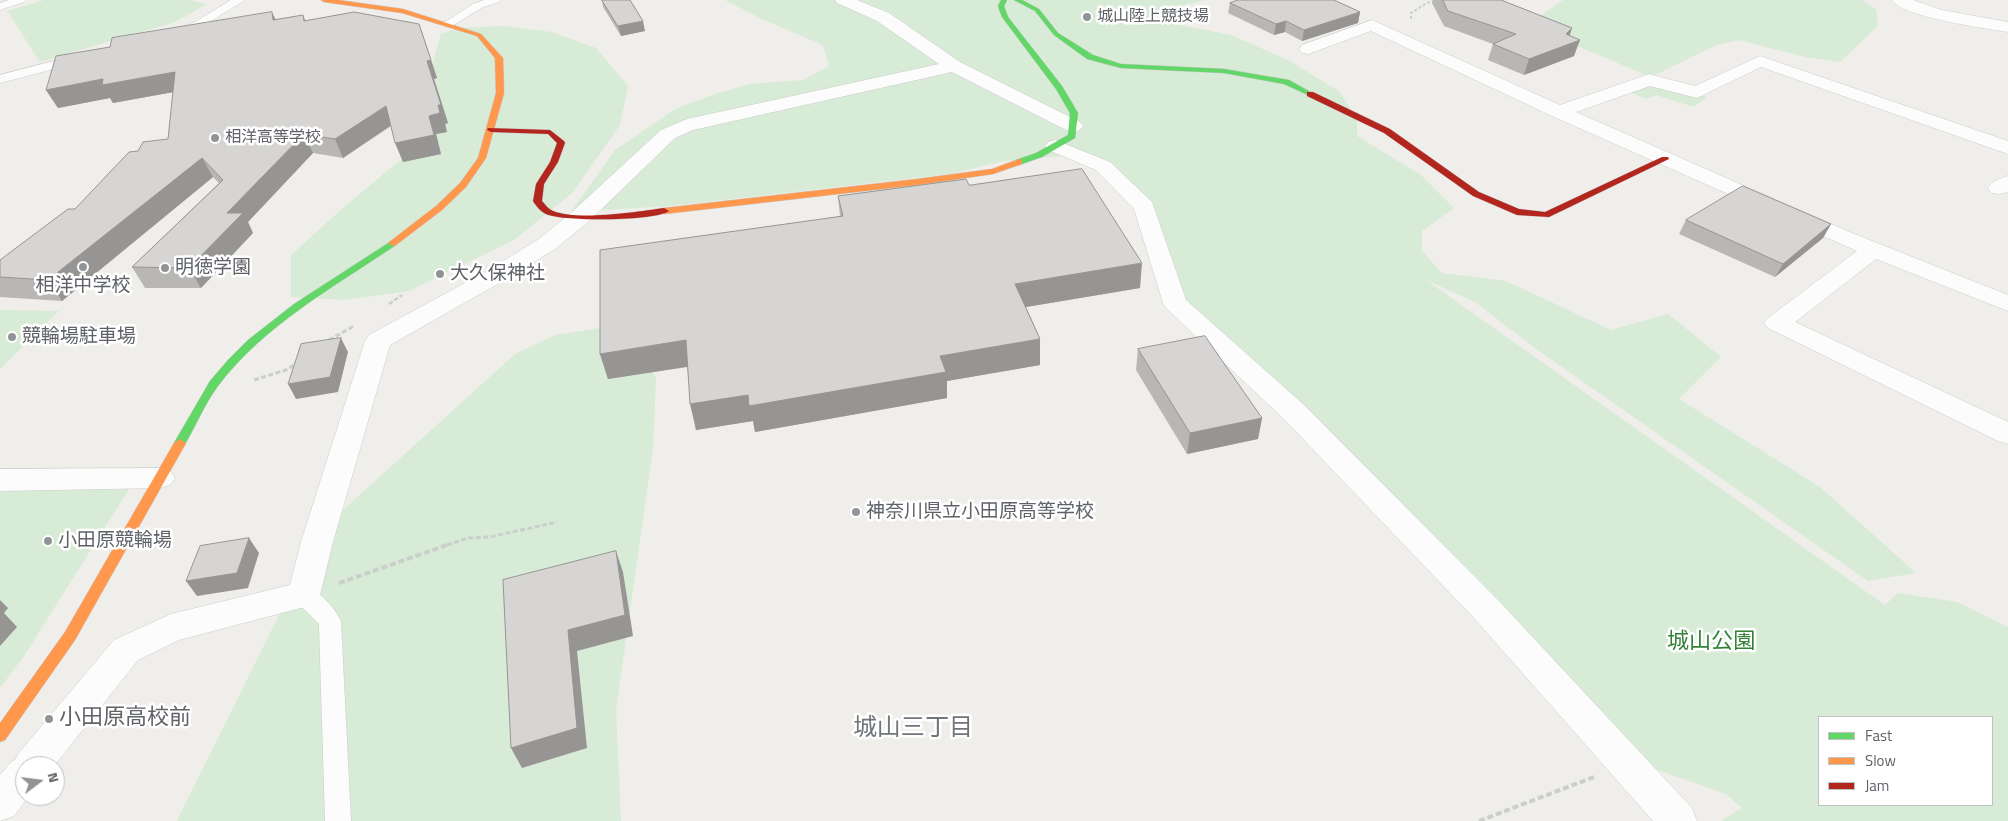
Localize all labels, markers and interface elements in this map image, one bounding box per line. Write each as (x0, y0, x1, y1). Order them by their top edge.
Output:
place label: 城山陸上競技場 (1097, 7, 1209, 27)
marker: 城山陸上競技場 (1081, 11, 1093, 23)
place label: 相洋高等学校 (225, 128, 321, 148)
marker: 相洋高等学校 (209, 132, 221, 144)
place label: 明徳学園 (175, 257, 251, 279)
marker: 相洋中学校 (77, 261, 89, 273)
marker: 明徳学園 (159, 262, 171, 274)
place label: 大久保神社 (450, 263, 545, 285)
marker: 大久保神社 (434, 268, 446, 280)
place label: 相洋中学校 (36, 275, 130, 297)
place label: 競輪場駐車場 (22, 326, 136, 348)
marker: 競輪場駐車場 (6, 331, 18, 343)
place label: 神奈川県立小田原高等学校 (866, 501, 1094, 523)
marker: 神奈川県立小田原高等学校 (850, 506, 862, 518)
place label: 小田原競輪場 (58, 530, 172, 552)
marker: 小田原競輪場 (42, 535, 54, 547)
park label: 城山公園 (1667, 630, 1755, 656)
place label: 小田原高校前 (59, 706, 191, 732)
marker: 小田原高校前 (43, 713, 55, 725)
district label: 城山三丁目 (853, 715, 973, 743)
legend (1818, 716, 1993, 806)
text: Fast (1865, 724, 1892, 747)
text: Slow (1865, 749, 1896, 772)
north arrow (15, 756, 65, 806)
text: N (43, 770, 65, 785)
text: Jam (1865, 774, 1889, 797)

